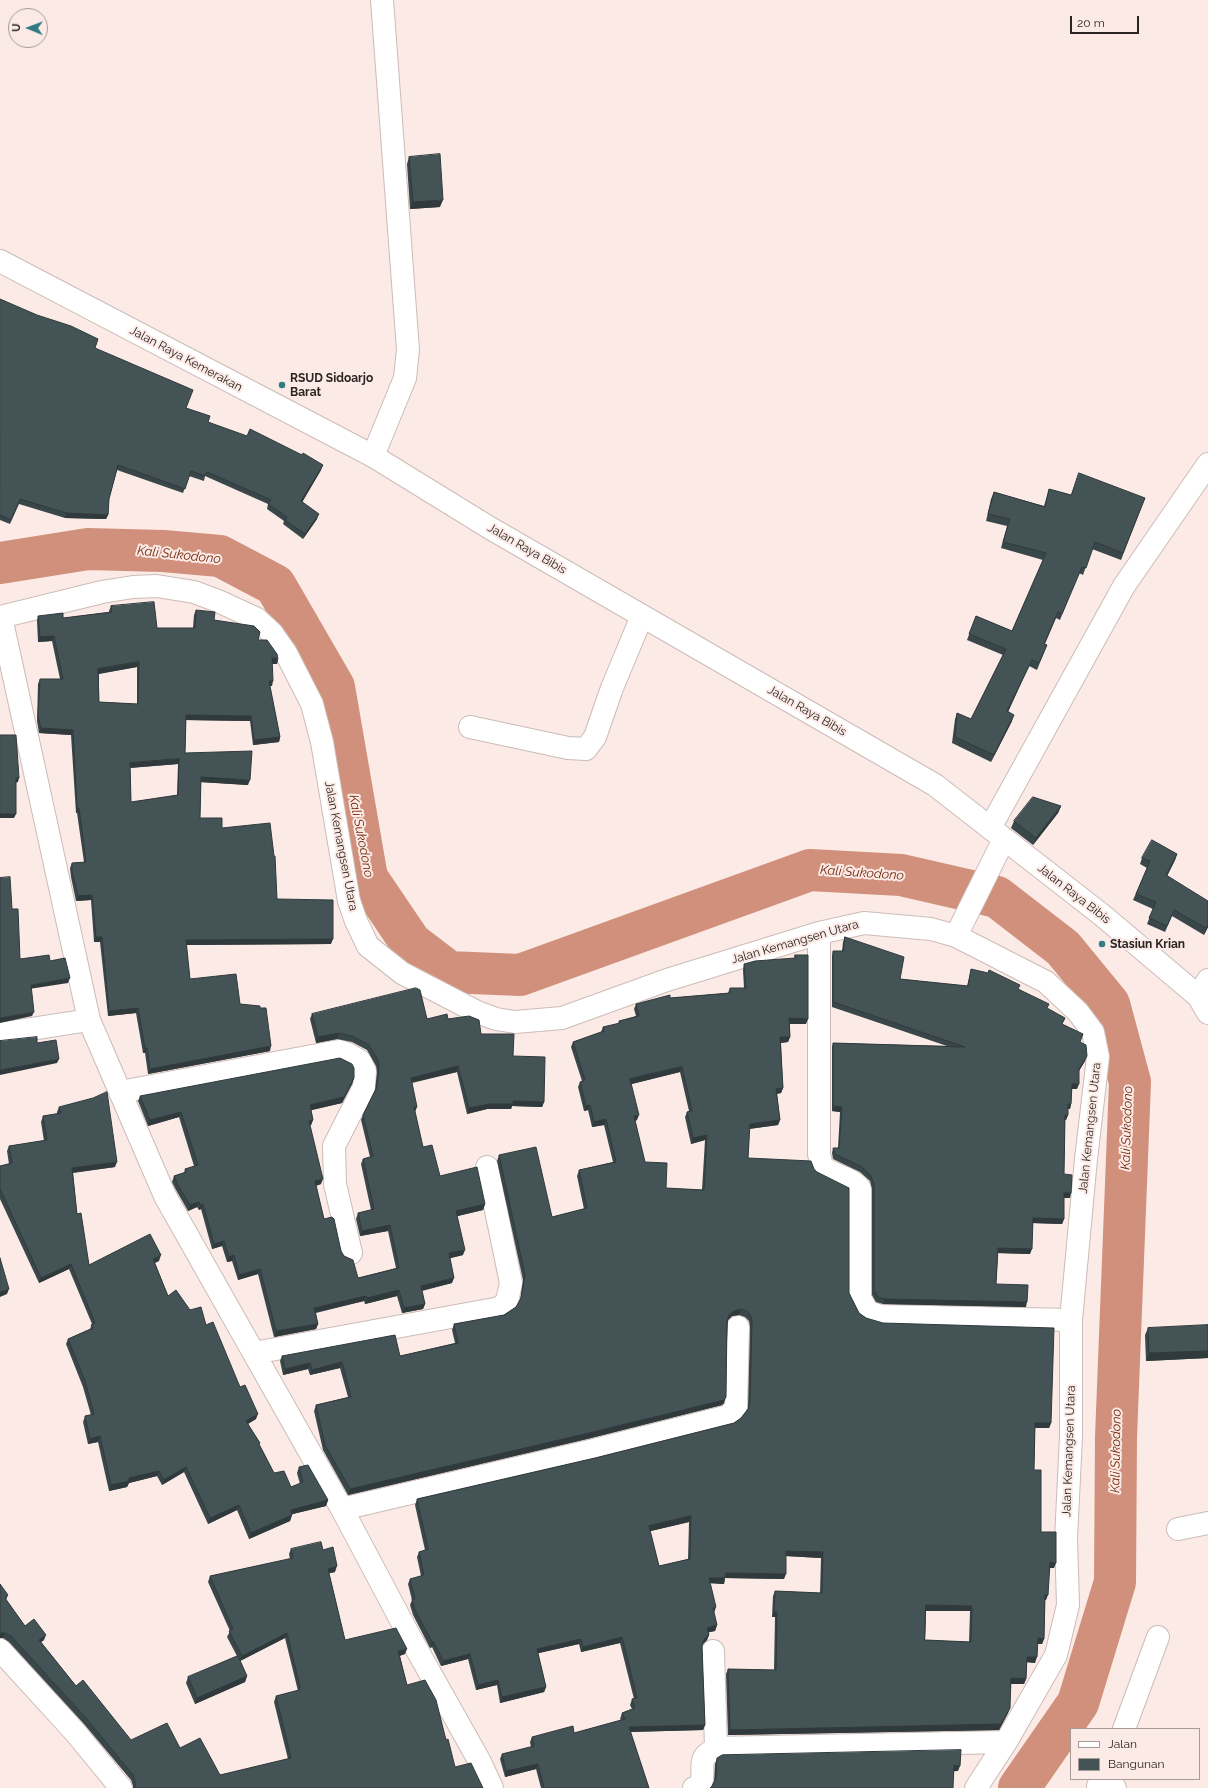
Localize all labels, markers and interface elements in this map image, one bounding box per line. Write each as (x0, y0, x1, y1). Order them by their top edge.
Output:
north arrow (8, 8, 48, 48)
scale bar (1072, 8, 1141, 34)
text: 20 m (1077, 16, 1105, 30)
text: U (10, 24, 23, 32)
street label: Jalan Raya Kemerakan (127, 323, 245, 395)
place label: RSUD Sidoarjo Barat (290, 371, 373, 399)
marker: RSUD Sidoarjo Barat (277, 380, 287, 390)
street label: Jalan Raya Bibis (485, 521, 569, 577)
water label: Kali Sukodono (136, 543, 222, 567)
street label: Jalan Raya Bibis (765, 683, 849, 739)
street label: Jalan Kemangsen Utara (321, 780, 361, 912)
water label: Kali Sukodono (345, 793, 377, 879)
street label: Jalan Raya Bibis (1035, 861, 1113, 927)
water label: Kali Sukodono (820, 862, 904, 884)
street label: Jalan Kemangsen Utara (730, 917, 860, 967)
place label: Stasiun Krian (1110, 937, 1185, 951)
marker: Stasiun Krian (1097, 939, 1107, 949)
street label: Jalan Kemangsen Utara (1076, 1062, 1104, 1194)
water label: Kali Sukodono (1118, 1086, 1136, 1170)
street label: Jalan Kemangsen Utara (1060, 1385, 1078, 1517)
water label: Kali Sukodono (1107, 1409, 1125, 1493)
legend (1070, 1728, 1200, 1780)
text: Jalan (1108, 1737, 1137, 1751)
text: Bangunan (1108, 1757, 1165, 1771)

